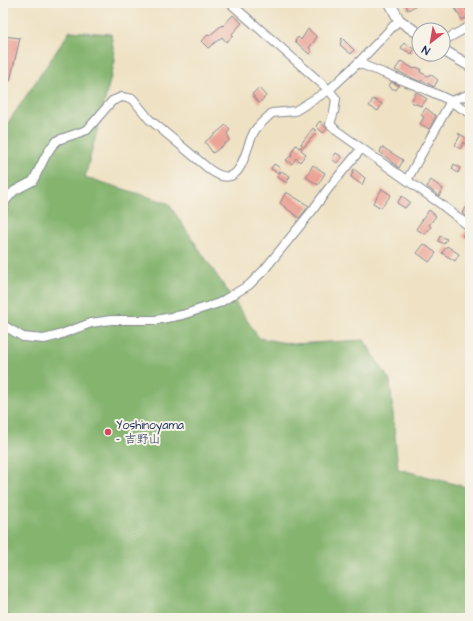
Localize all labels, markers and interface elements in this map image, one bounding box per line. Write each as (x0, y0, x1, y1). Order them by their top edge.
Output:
north arrow (411, 22, 451, 62)
text: N (419, 42, 433, 58)
place label: Yoshinoyama - 吉野山 (116, 417, 184, 448)
marker: Yoshinoyama - 吉野山 (103, 427, 113, 437)

